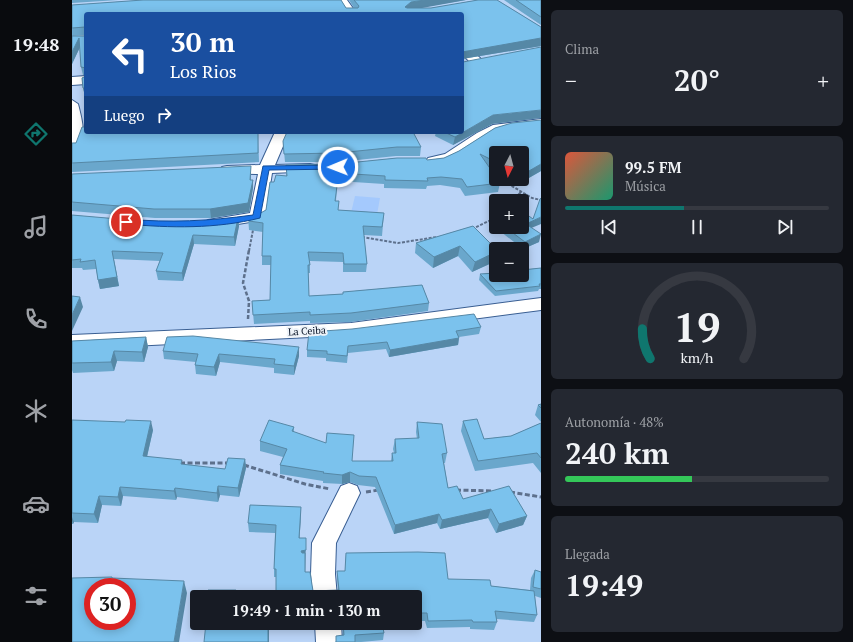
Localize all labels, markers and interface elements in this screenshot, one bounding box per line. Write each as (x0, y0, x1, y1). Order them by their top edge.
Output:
text: 30 m (170, 23, 235, 60)
icon: left (104, 28, 156, 80)
text: 19:48 (13, 32, 59, 56)
text: Clima (565, 40, 599, 58)
text: Los Rios (170, 59, 237, 83)
text: 20° (674, 60, 720, 100)
text: − (565, 66, 577, 95)
text: + (817, 66, 829, 95)
icon: right (153, 104, 175, 126)
text: Luego (104, 105, 145, 125)
icon: directions (22, 120, 50, 148)
position arrow (317, 146, 359, 188)
north arrow (489, 146, 529, 186)
map controls (489, 146, 529, 282)
text: 99.5 FM (625, 157, 682, 177)
text: Música (625, 177, 666, 195)
button: + (489, 194, 529, 234)
pin (109, 205, 143, 239)
icon: arrive (115, 211, 137, 233)
icon: music (22, 213, 50, 241)
icon: previous (598, 216, 620, 238)
icon: pause (686, 216, 708, 238)
icon: next (774, 216, 796, 238)
button: − (489, 242, 529, 282)
text: 19 (673, 299, 721, 354)
icon: phone (22, 305, 50, 333)
street label: La Ceiba (288, 324, 326, 338)
text: km/h (681, 348, 714, 367)
icon: climate (22, 397, 50, 425)
text: Autonomía · 48% (565, 413, 664, 431)
text: 240 km (565, 433, 669, 473)
icon: car (22, 490, 50, 518)
text: Llegada (565, 545, 610, 563)
text: 19:49 (565, 565, 643, 605)
speed limit sign: 30 (84, 578, 136, 630)
icon: filters (22, 582, 50, 610)
text: 19:49 · 1 min · 130 m (232, 600, 380, 620)

